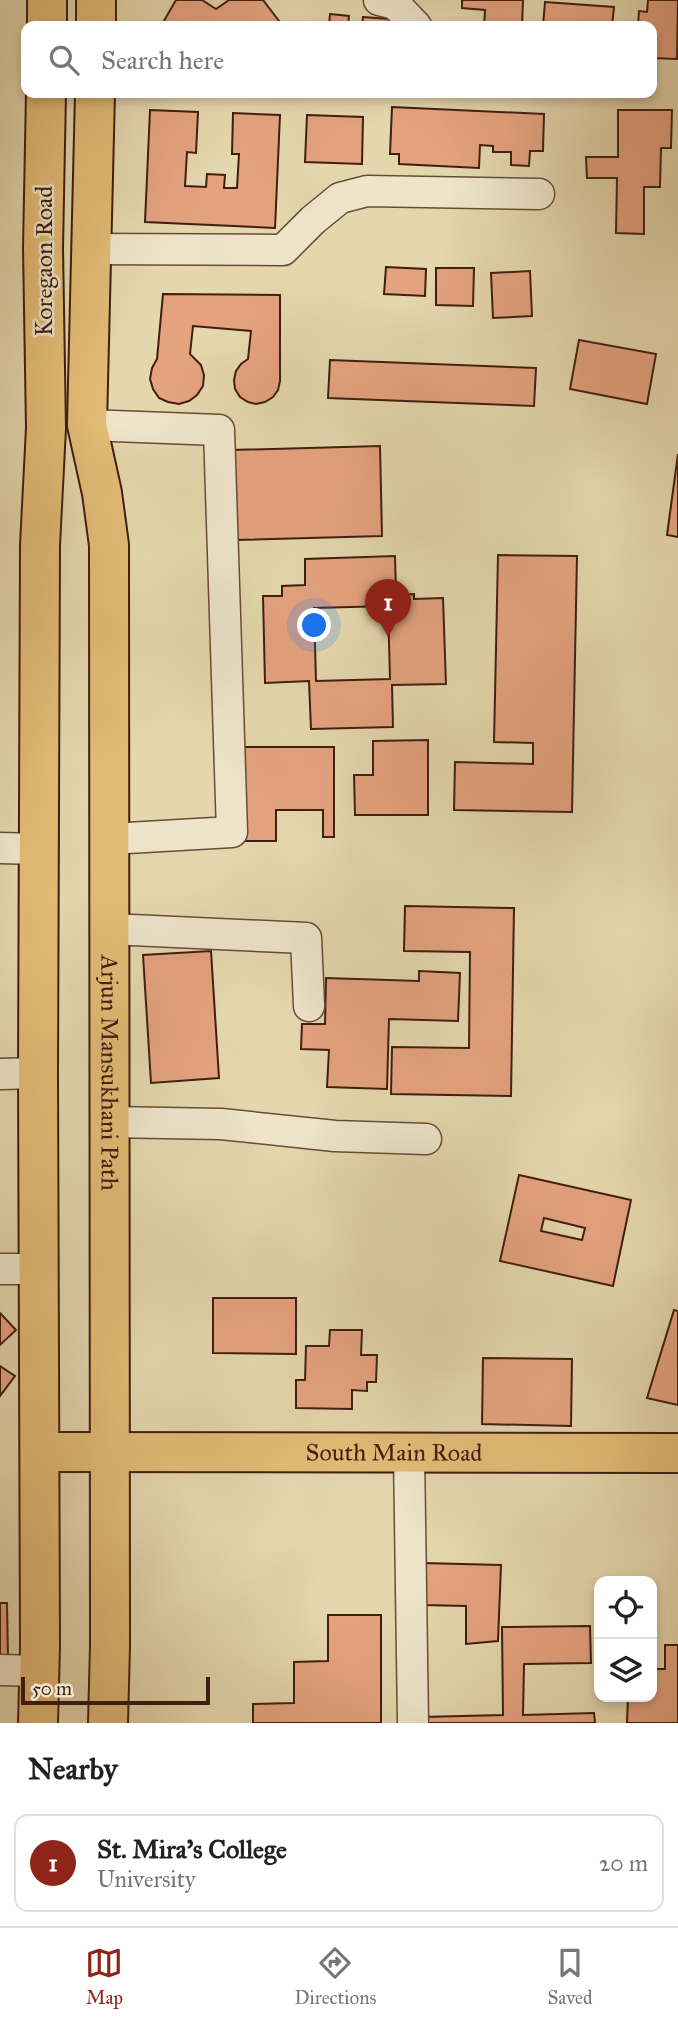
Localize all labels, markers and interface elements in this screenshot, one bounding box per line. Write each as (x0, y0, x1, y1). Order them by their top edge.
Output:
search box (21, 21, 657, 98)
icon: search (45, 41, 83, 79)
text: Search here (101, 44, 224, 76)
street label: Koregaon Road (29, 186, 59, 336)
pin: 1 (365, 579, 411, 637)
your location (297, 608, 331, 642)
street label: Arjun Mansukhani Path (94, 954, 125, 1191)
street label: South Main Road (306, 1437, 482, 1468)
map controls (594, 1576, 657, 1702)
button: locate (594, 1576, 657, 1639)
button: layers (594, 1639, 657, 1702)
scale bar (21, 1674, 210, 1706)
text: 50 m (32, 1677, 72, 1700)
text: Nearby (28, 1751, 118, 1787)
text: St. Mira's College (97, 1833, 287, 1865)
text: 1 (48, 1849, 58, 1877)
text: 20 m (599, 1849, 648, 1877)
text: University (97, 1865, 196, 1893)
tab: Map (85, 1944, 123, 2009)
tab: Directions (294, 1944, 376, 2009)
tab: Saved (547, 1944, 593, 2009)

